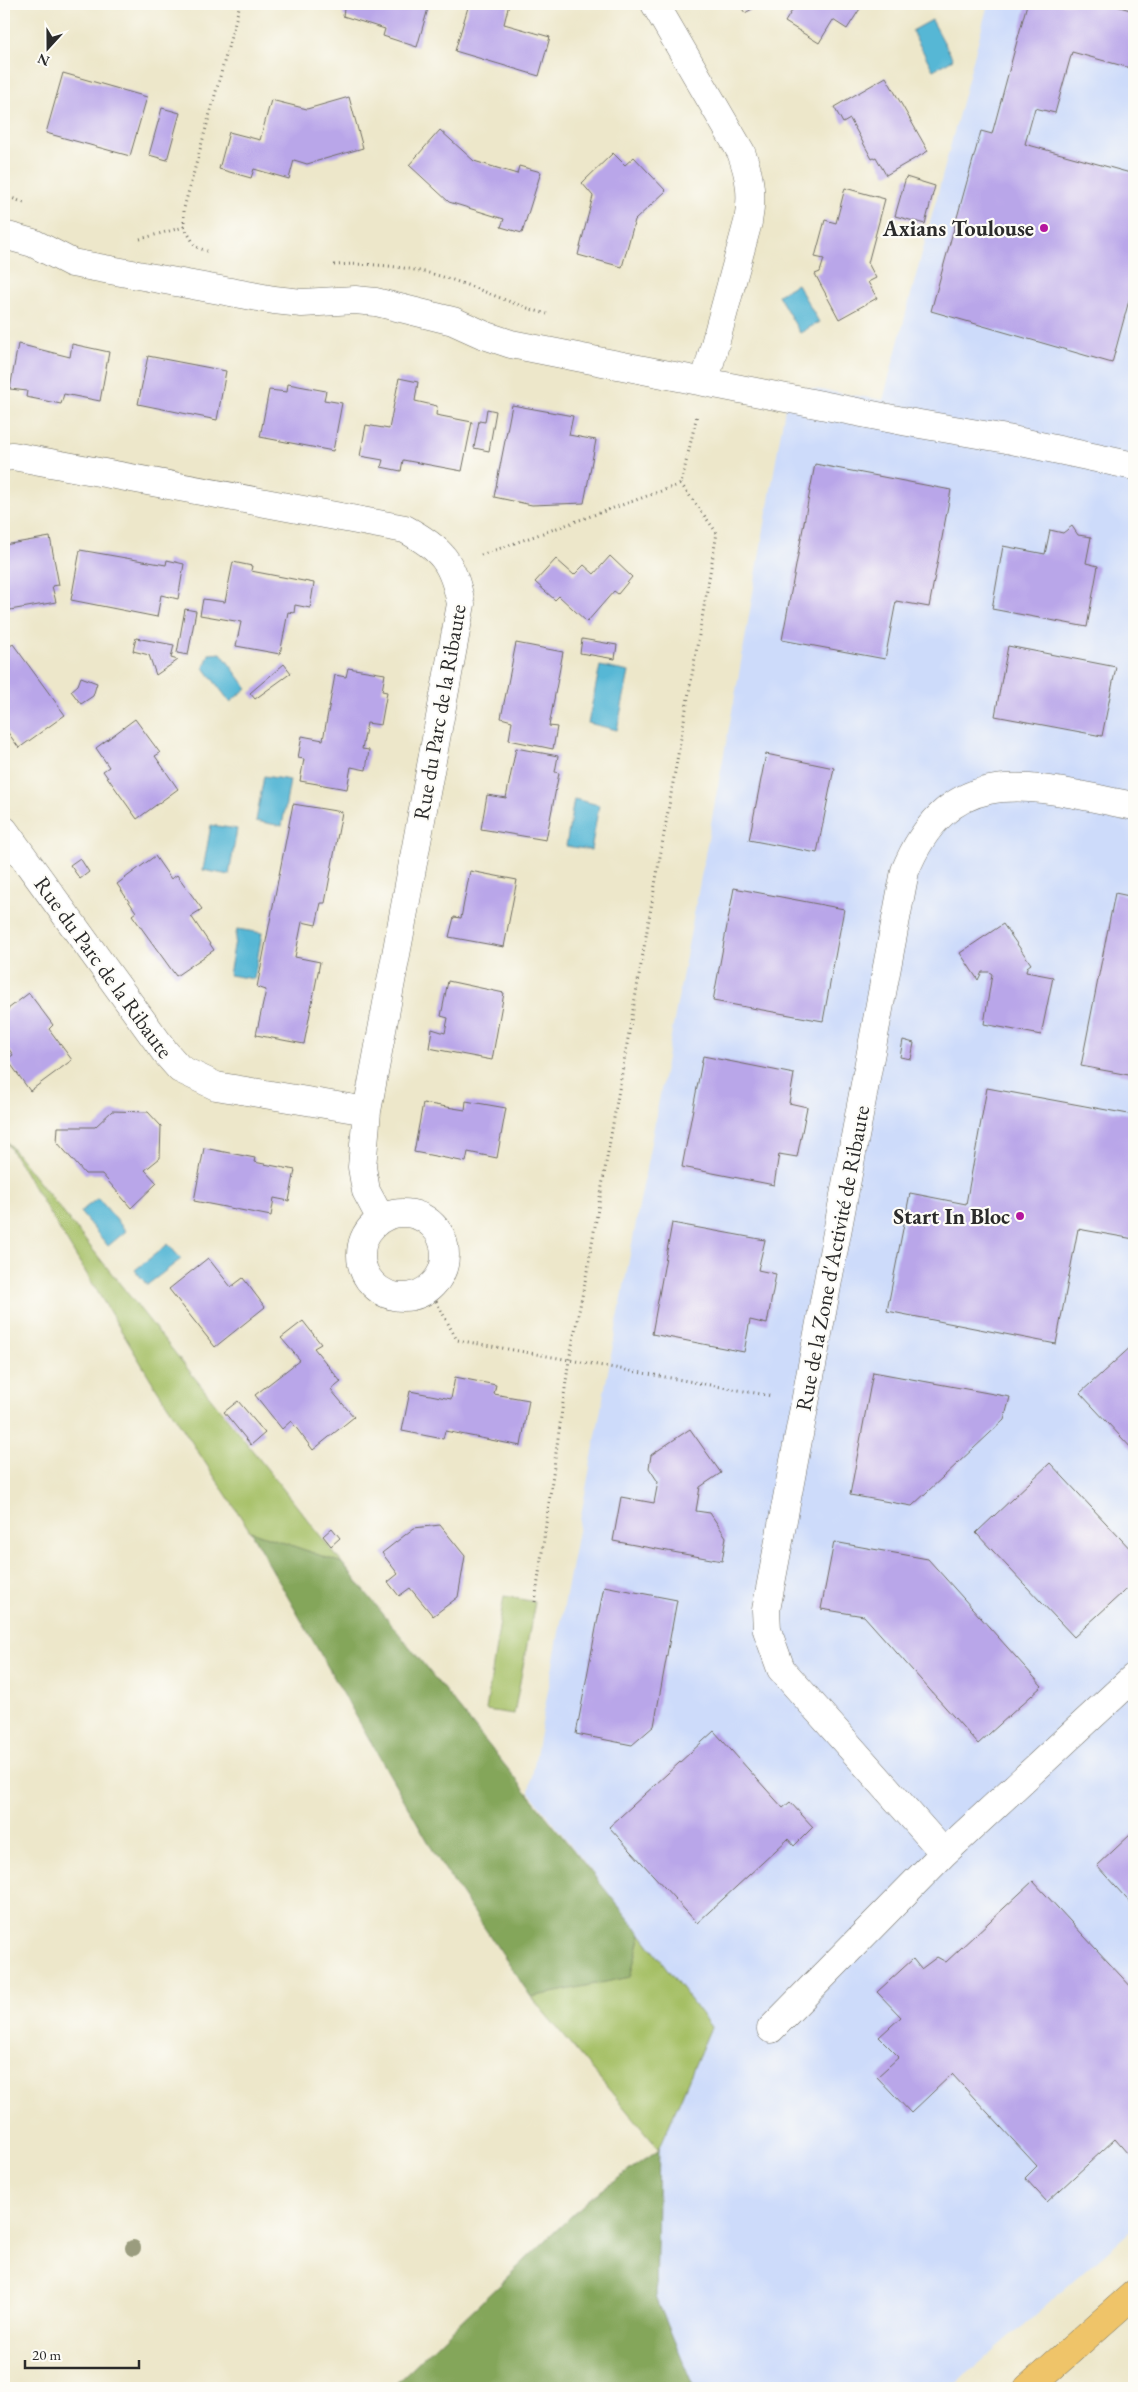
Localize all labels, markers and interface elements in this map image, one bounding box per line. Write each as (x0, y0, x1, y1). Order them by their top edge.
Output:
north arrow (22, 22, 72, 72)
text: N (34, 49, 52, 71)
place label: Axians Toulouse (882, 214, 1034, 243)
marker: Axians Toulouse (1038, 222, 1050, 234)
street label: Rue du Parc de la Ribaute (406, 602, 473, 822)
street label: Rue du Parc de la Ribaute (28, 870, 180, 1064)
street label: Rue de la Zone d'Activité de Ribaute (789, 1103, 876, 1413)
place label: Start In Bloc (893, 1202, 1010, 1231)
marker: Start In Bloc (1014, 1210, 1026, 1222)
scale bar (25, 2337, 139, 2369)
text: 20 m (32, 2345, 61, 2364)

